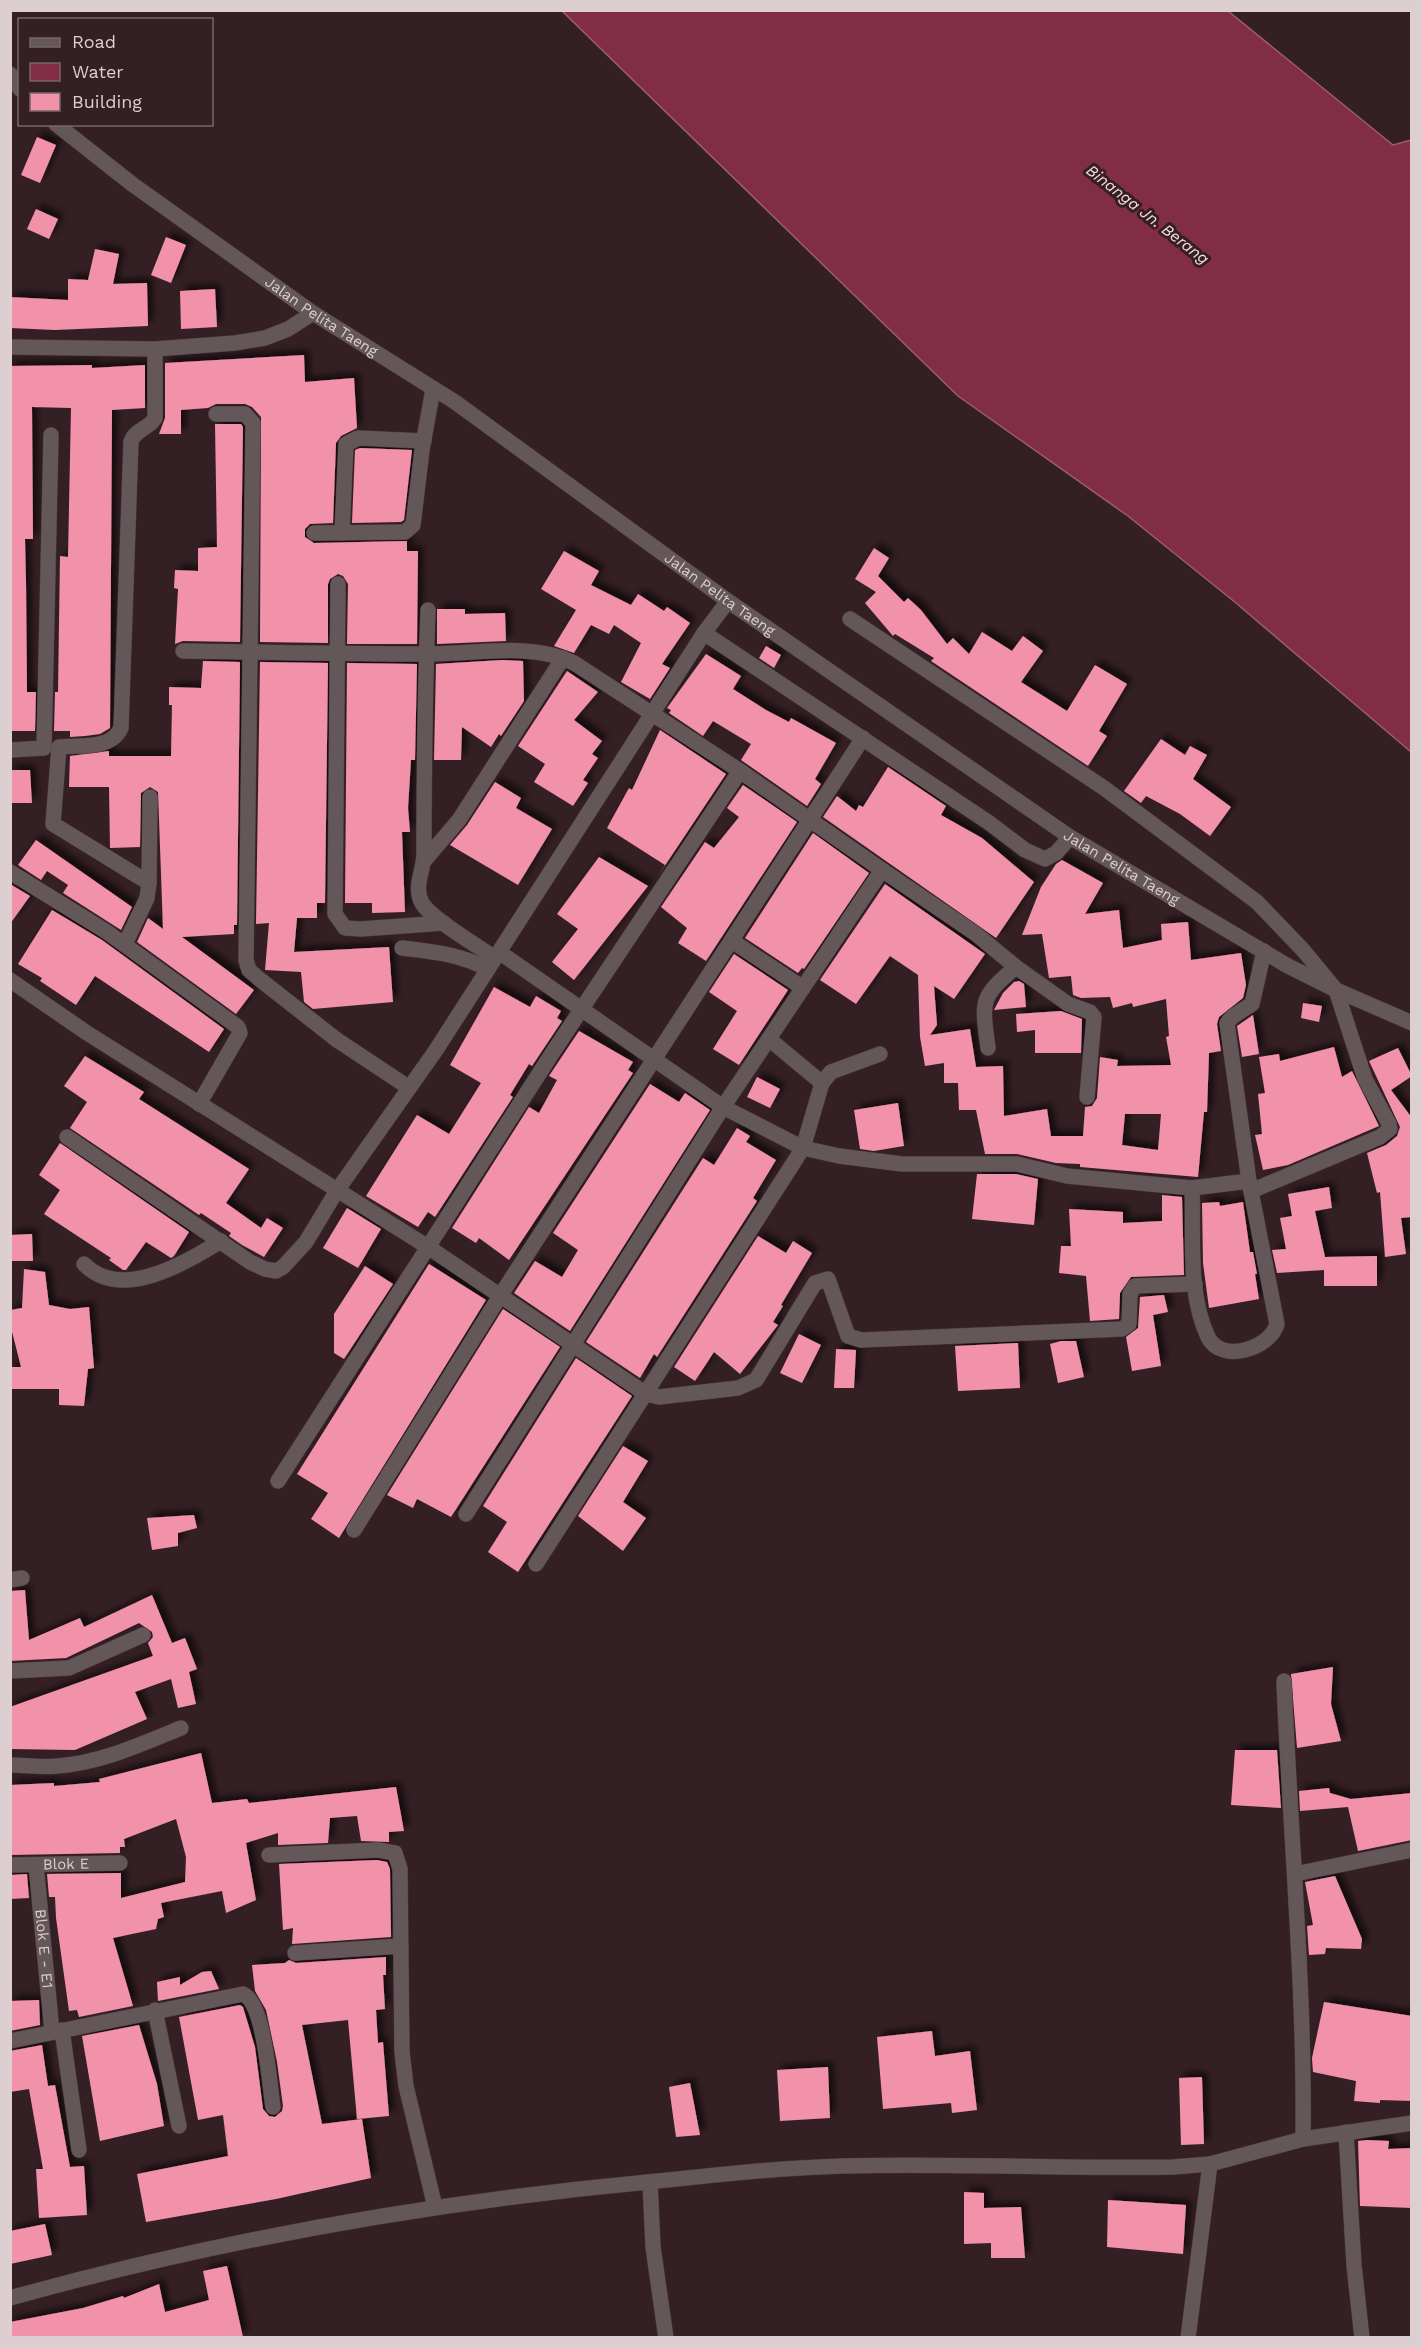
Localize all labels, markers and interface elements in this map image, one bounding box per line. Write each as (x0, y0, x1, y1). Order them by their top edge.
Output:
legend (18, 18, 213, 126)
text: Road (72, 31, 116, 52)
text: Water (72, 61, 124, 82)
text: Building (72, 91, 142, 112)
water label: Binanga Jn. Berang (1082, 161, 1213, 268)
street label: Jalan Pelita Taeng (261, 273, 381, 360)
street label: Jalan Pelita Taeng (661, 549, 779, 640)
street label: Jalan Pelita Taeng (1060, 826, 1183, 909)
street label: Blok E (43, 1855, 89, 1873)
street label: Blok E - E1 (31, 1908, 57, 1989)

